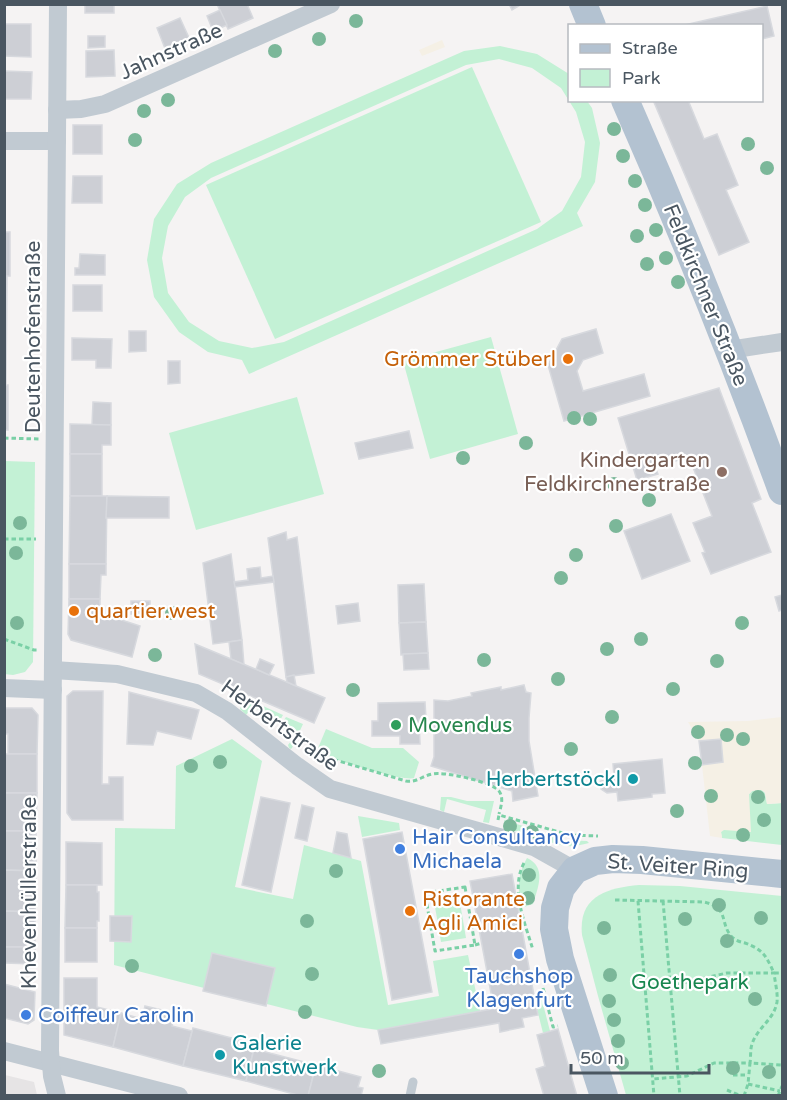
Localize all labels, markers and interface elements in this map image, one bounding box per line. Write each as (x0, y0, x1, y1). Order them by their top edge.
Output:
street label: Jahnstraße (116, 18, 226, 85)
legend (568, 24, 763, 102)
text: Straße (622, 37, 678, 59)
text: Park (622, 67, 661, 89)
street label: Feldkirchner Straße (658, 201, 753, 390)
street label: Deutenhofenstraße (21, 241, 46, 433)
place label: Grömmer Stüberl (384, 347, 556, 372)
marker: Grömmer Stüberl (561, 352, 575, 366)
place label: Kindergarten Feldkirchnerstraße (524, 448, 710, 497)
marker: Kindergarten Feldkirchnerstraße (715, 465, 729, 479)
place label: quartier.west (86, 599, 215, 624)
marker: quartier.west (67, 604, 81, 618)
street label: Herbertstraße (216, 674, 343, 776)
place label: Movendus (408, 713, 512, 738)
marker: Movendus (389, 718, 403, 732)
place label: Herbertstöckl (486, 767, 621, 792)
marker: Herbertstöckl (626, 772, 640, 786)
street label: Khevenhüllerstraße (17, 797, 42, 989)
place label: Hair Consultancy Michaela (412, 825, 581, 874)
marker: Hair Consultancy Michaela (393, 842, 407, 856)
street label: St. Veiter Ring (607, 849, 749, 884)
place label: Ristorante Agli Amici (422, 887, 525, 936)
marker: Ristorante Agli Amici (403, 904, 417, 918)
marker: Tauchshop Klagenfurt (512, 947, 526, 961)
place label: Tauchshop Klagenfurt (465, 964, 573, 1013)
park label: Goethepark (631, 970, 749, 995)
place label: Coiffeur Carolin (38, 1003, 194, 1028)
marker: Coiffeur Carolin (19, 1008, 33, 1022)
place label: Galerie Kunstwerk (232, 1031, 337, 1080)
scale bar (571, 1037, 709, 1075)
text: 50 m (580, 1047, 624, 1069)
marker: Galerie Kunstwerk (213, 1048, 227, 1062)

